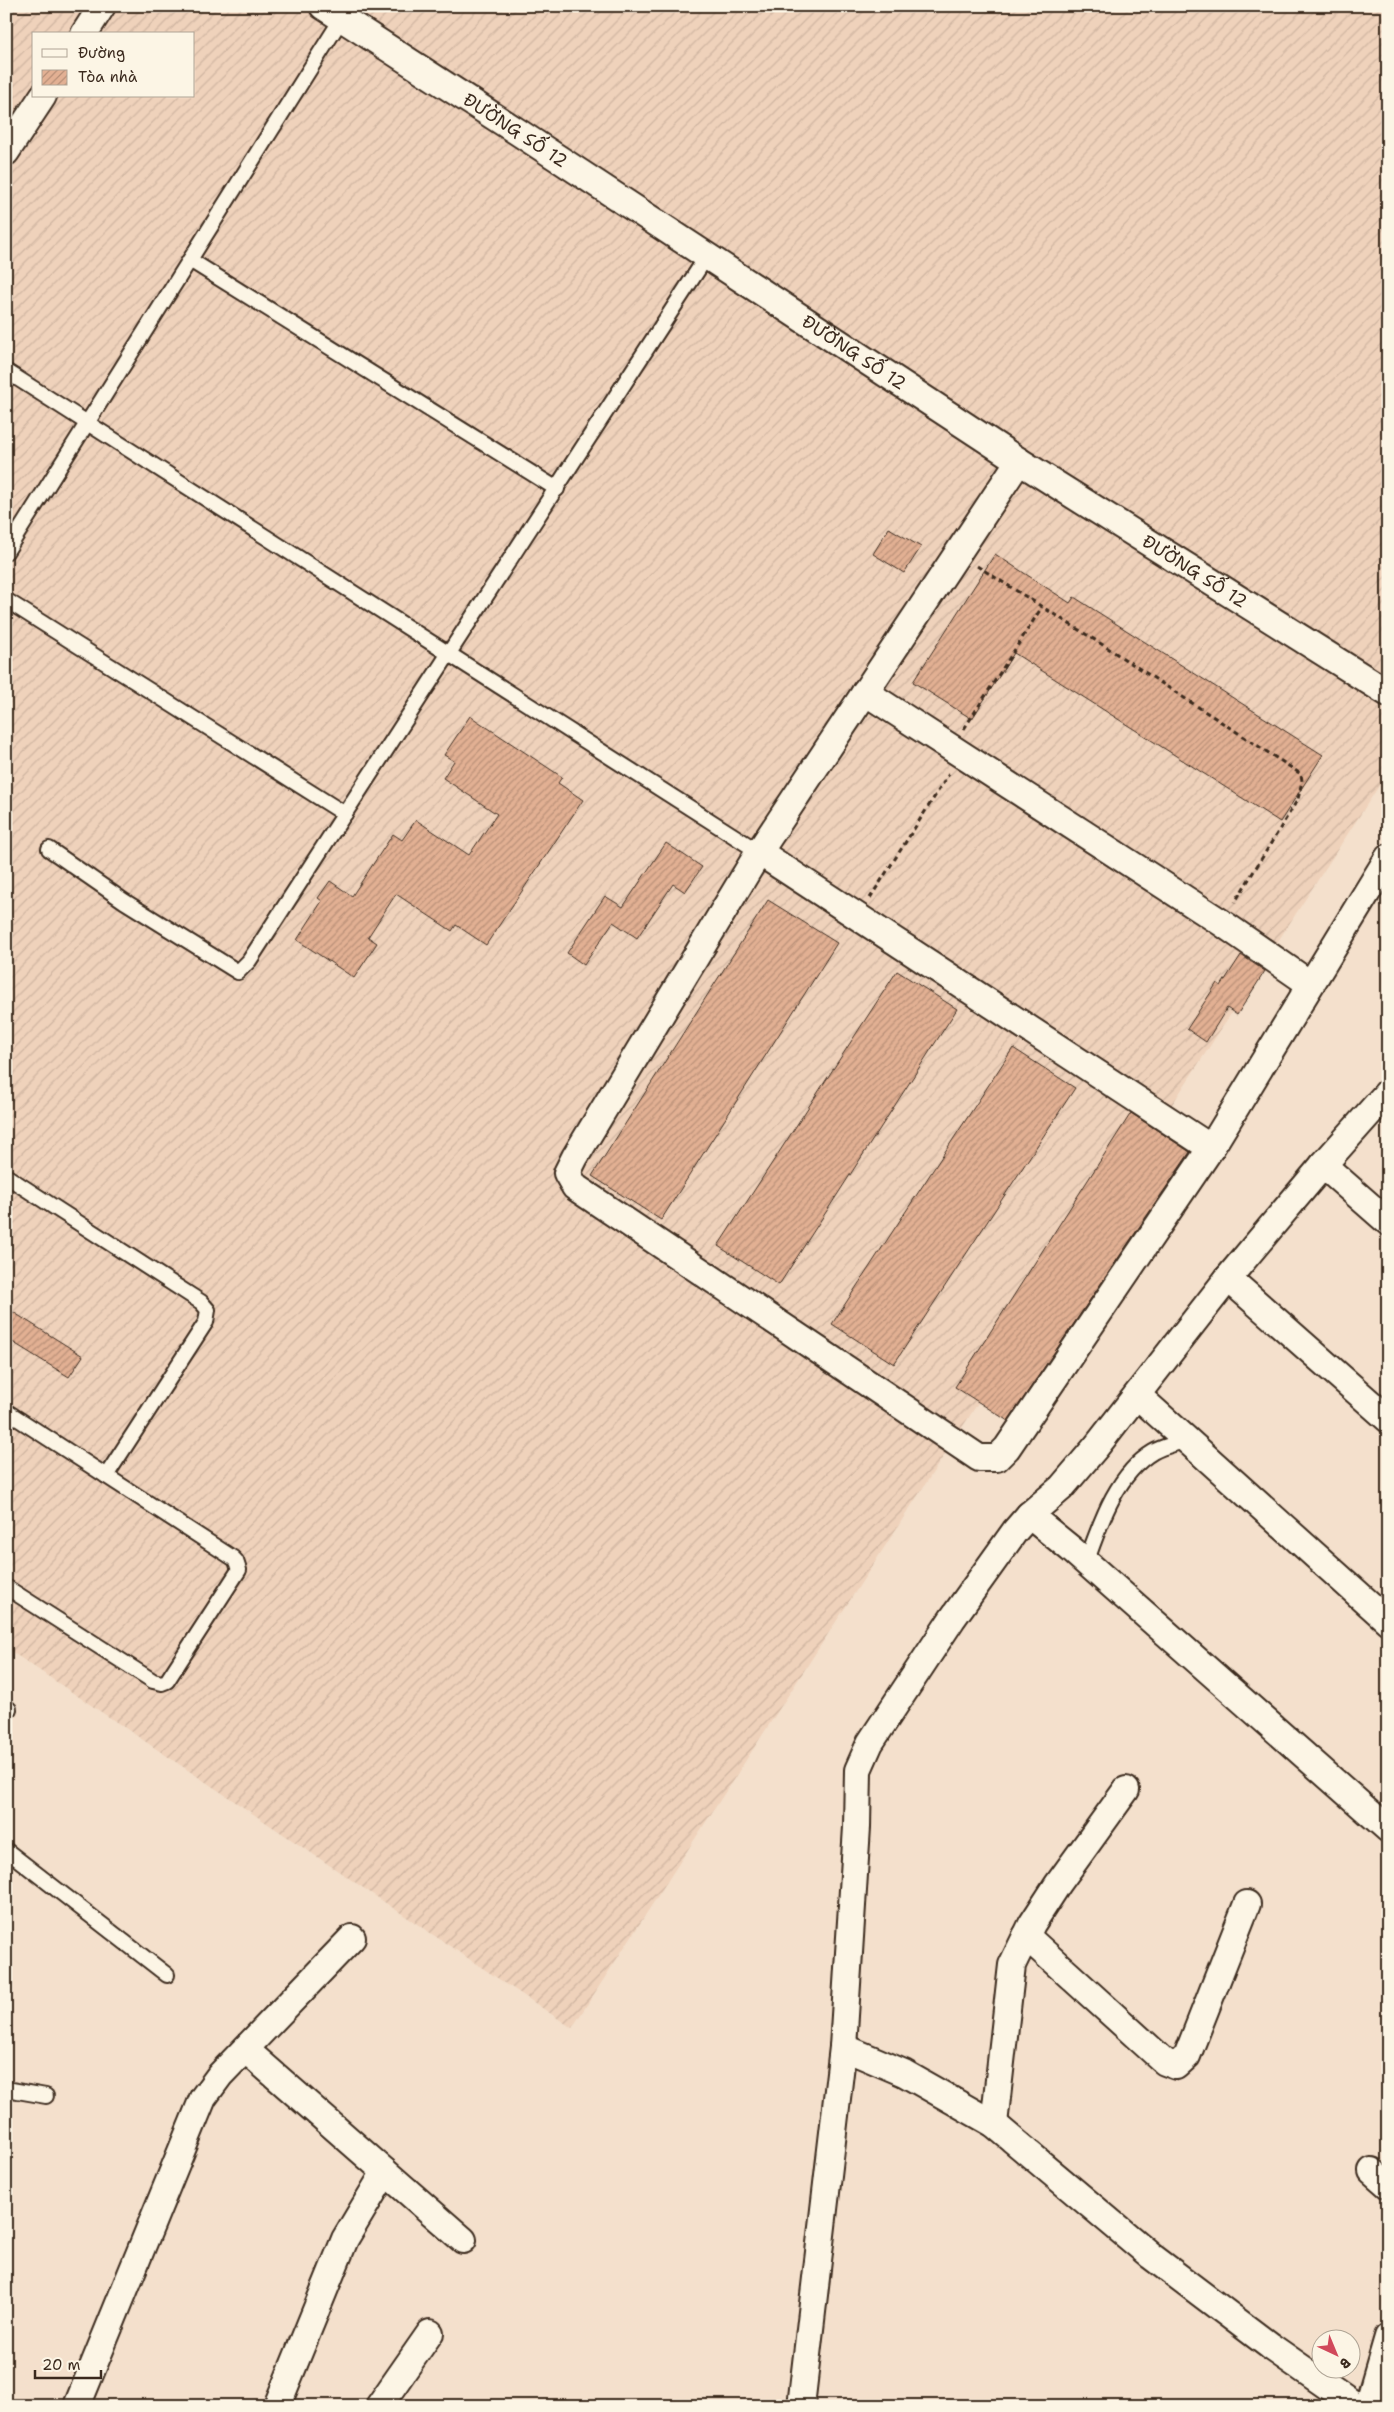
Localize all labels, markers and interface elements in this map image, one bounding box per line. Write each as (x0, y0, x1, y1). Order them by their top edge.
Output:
legend (32, 32, 195, 98)
text: Đường (78, 43, 125, 63)
text: Tòa nhà (78, 67, 138, 87)
street label: ĐƯỜNG SỐ 12 (458, 88, 572, 173)
street label: ĐƯỜNG SỐ 12 (797, 310, 911, 396)
street label: ĐƯỜNG SỐ 12 (1137, 529, 1252, 614)
north arrow (1312, 2330, 1362, 2380)
scale bar (35, 2347, 101, 2379)
text: B (1335, 2354, 1354, 2373)
text: 20 m (42, 2355, 81, 2375)

